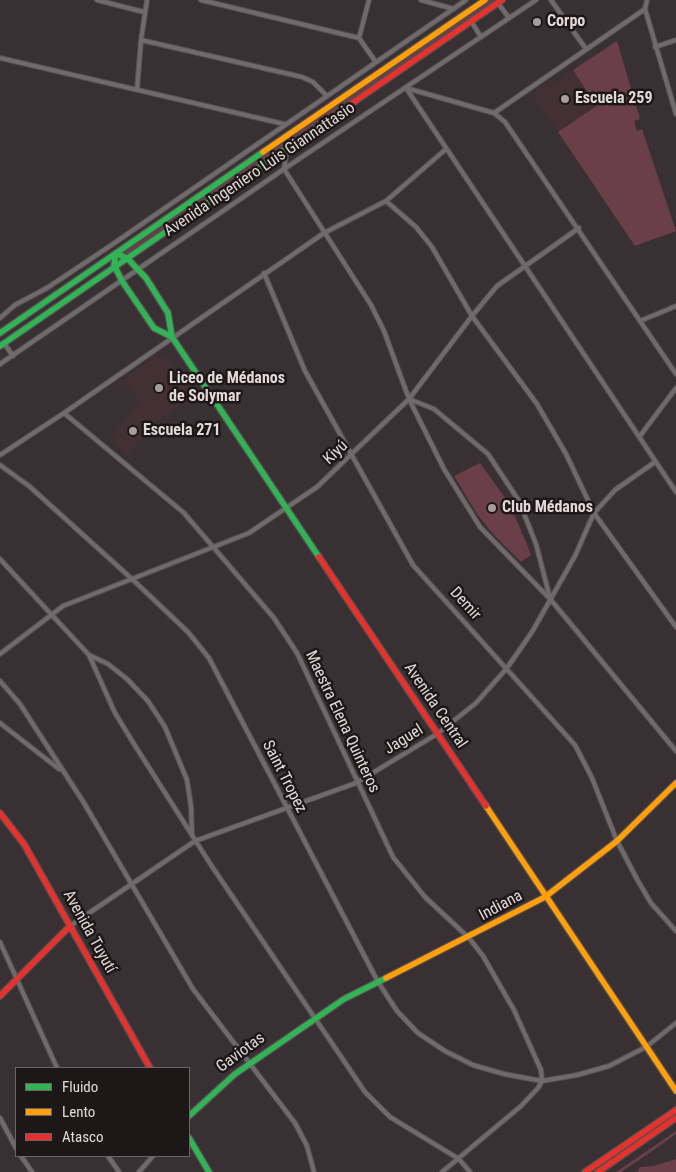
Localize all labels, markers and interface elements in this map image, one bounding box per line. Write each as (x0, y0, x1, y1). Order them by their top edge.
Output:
place label: Corpo (547, 12, 585, 32)
marker: Corpo (531, 16, 543, 28)
place label: Escuela 259 (575, 89, 653, 109)
marker: Escuela 259 (559, 93, 571, 105)
street label: Avenida Ingeniero Luis Giannattasio (161, 99, 359, 241)
place label: Liceo de Médanos de Solymar (169, 369, 285, 407)
marker: Liceo de Médanos de Solymar (153, 382, 165, 394)
place label: Escuela 271 (143, 421, 221, 441)
marker: Escuela 271 (127, 425, 139, 437)
street label: Kiyú (320, 437, 352, 469)
place label: Club Médanos (502, 498, 593, 518)
marker: Club Médanos (486, 502, 498, 514)
street label: Demir (445, 584, 485, 624)
street label: Maestra Elena Quinteros (301, 648, 383, 796)
street label: Avenida Central (399, 660, 471, 752)
street label: Jaguel (381, 721, 427, 759)
street label: Saint Tropez (258, 738, 310, 816)
street label: Avenida Tuyutí (58, 887, 120, 977)
street label: Indiana (476, 887, 526, 925)
street label: Gaviotas (213, 1029, 269, 1077)
legend (15, 1067, 190, 1157)
text: Fluido (62, 1078, 98, 1096)
text: Lento (62, 1103, 95, 1121)
text: Atasco (62, 1128, 103, 1146)

